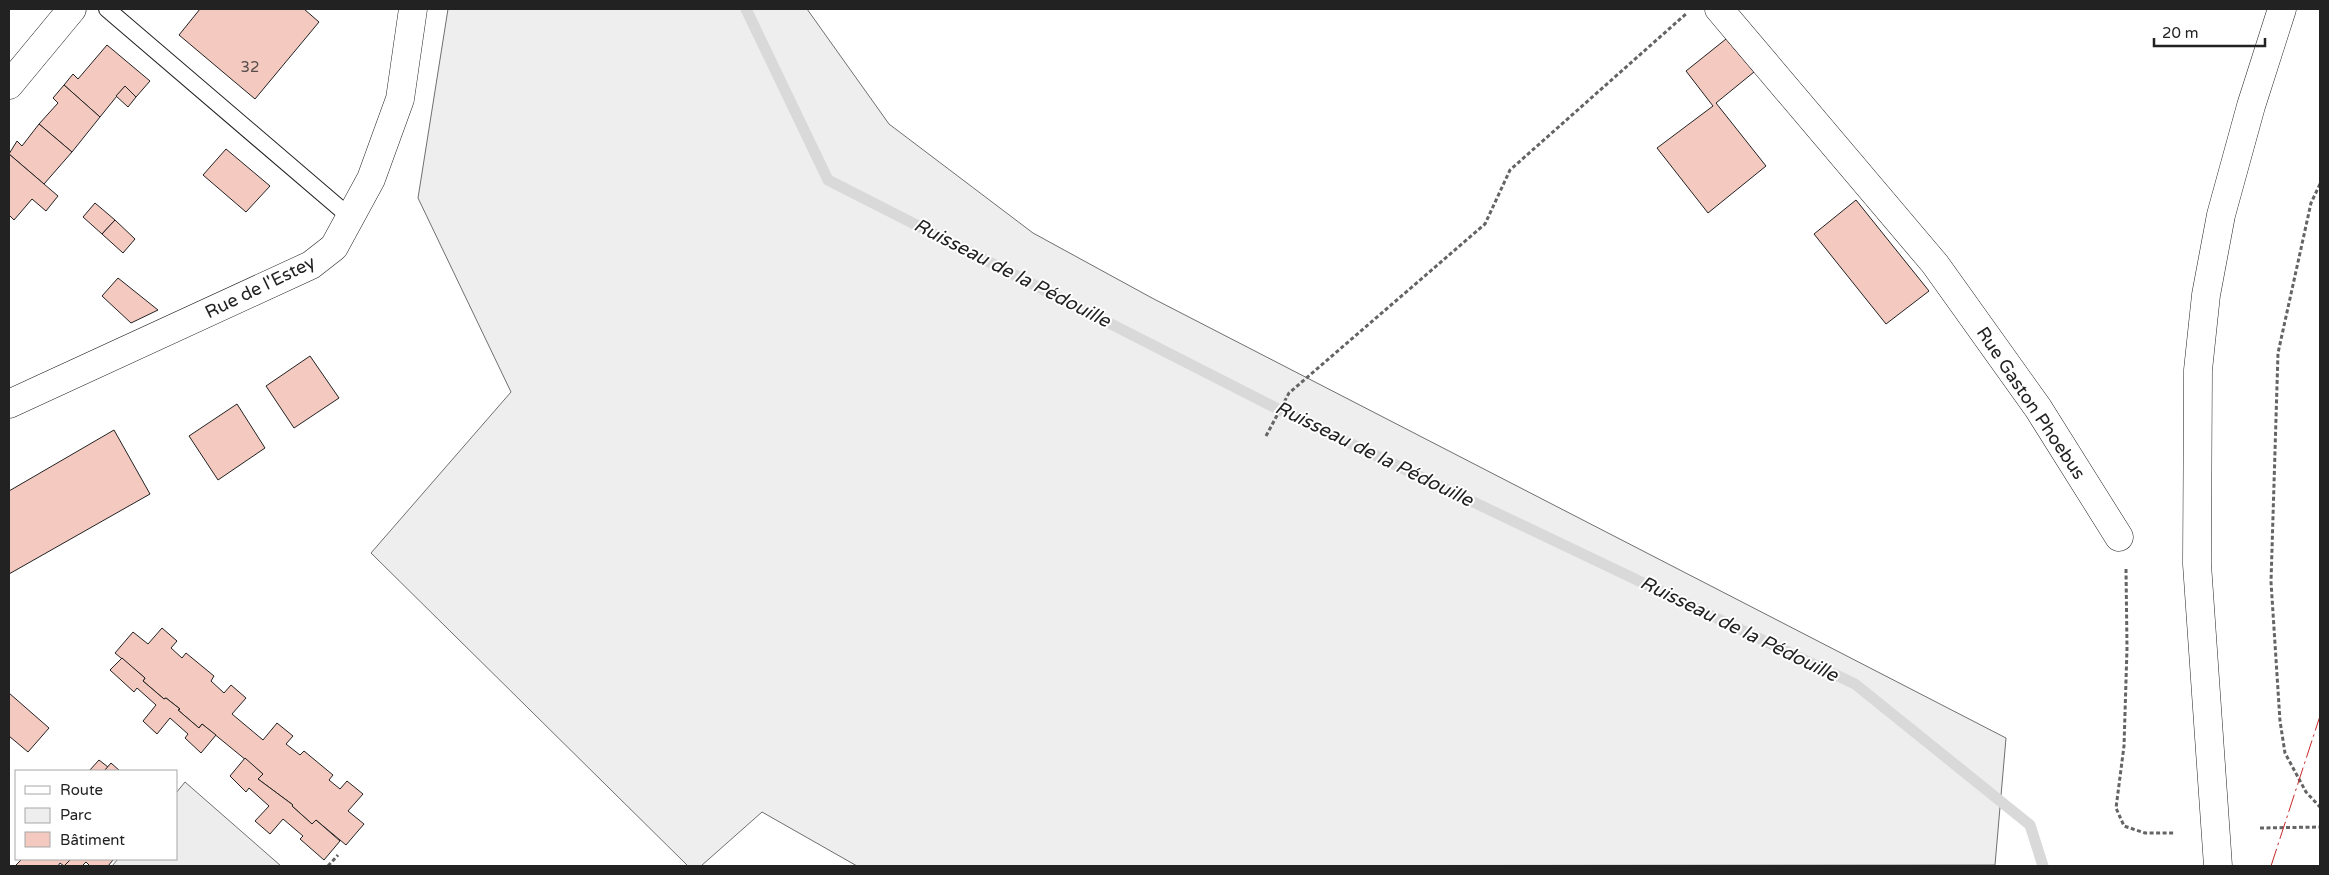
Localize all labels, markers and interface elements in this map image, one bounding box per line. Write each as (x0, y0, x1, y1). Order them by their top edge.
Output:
scale bar (2154, 15, 2265, 47)
text: 20 m (2162, 24, 2199, 42)
house number: 32 (241, 58, 259, 76)
water label: Ruisseau de la Pédouille (910, 214, 1115, 333)
street label: Rue de l'Estey (201, 251, 319, 323)
street label: Rue Gaston Phoebus (1972, 323, 2090, 483)
water label: Ruisseau de la Pédouille (1272, 396, 1478, 512)
water label: Ruisseau de la Pédouille (1637, 571, 1843, 687)
legend (15, 770, 178, 860)
text: Route (60, 781, 103, 799)
text: Parc (60, 806, 92, 824)
text: Bâtiment (60, 831, 125, 849)

